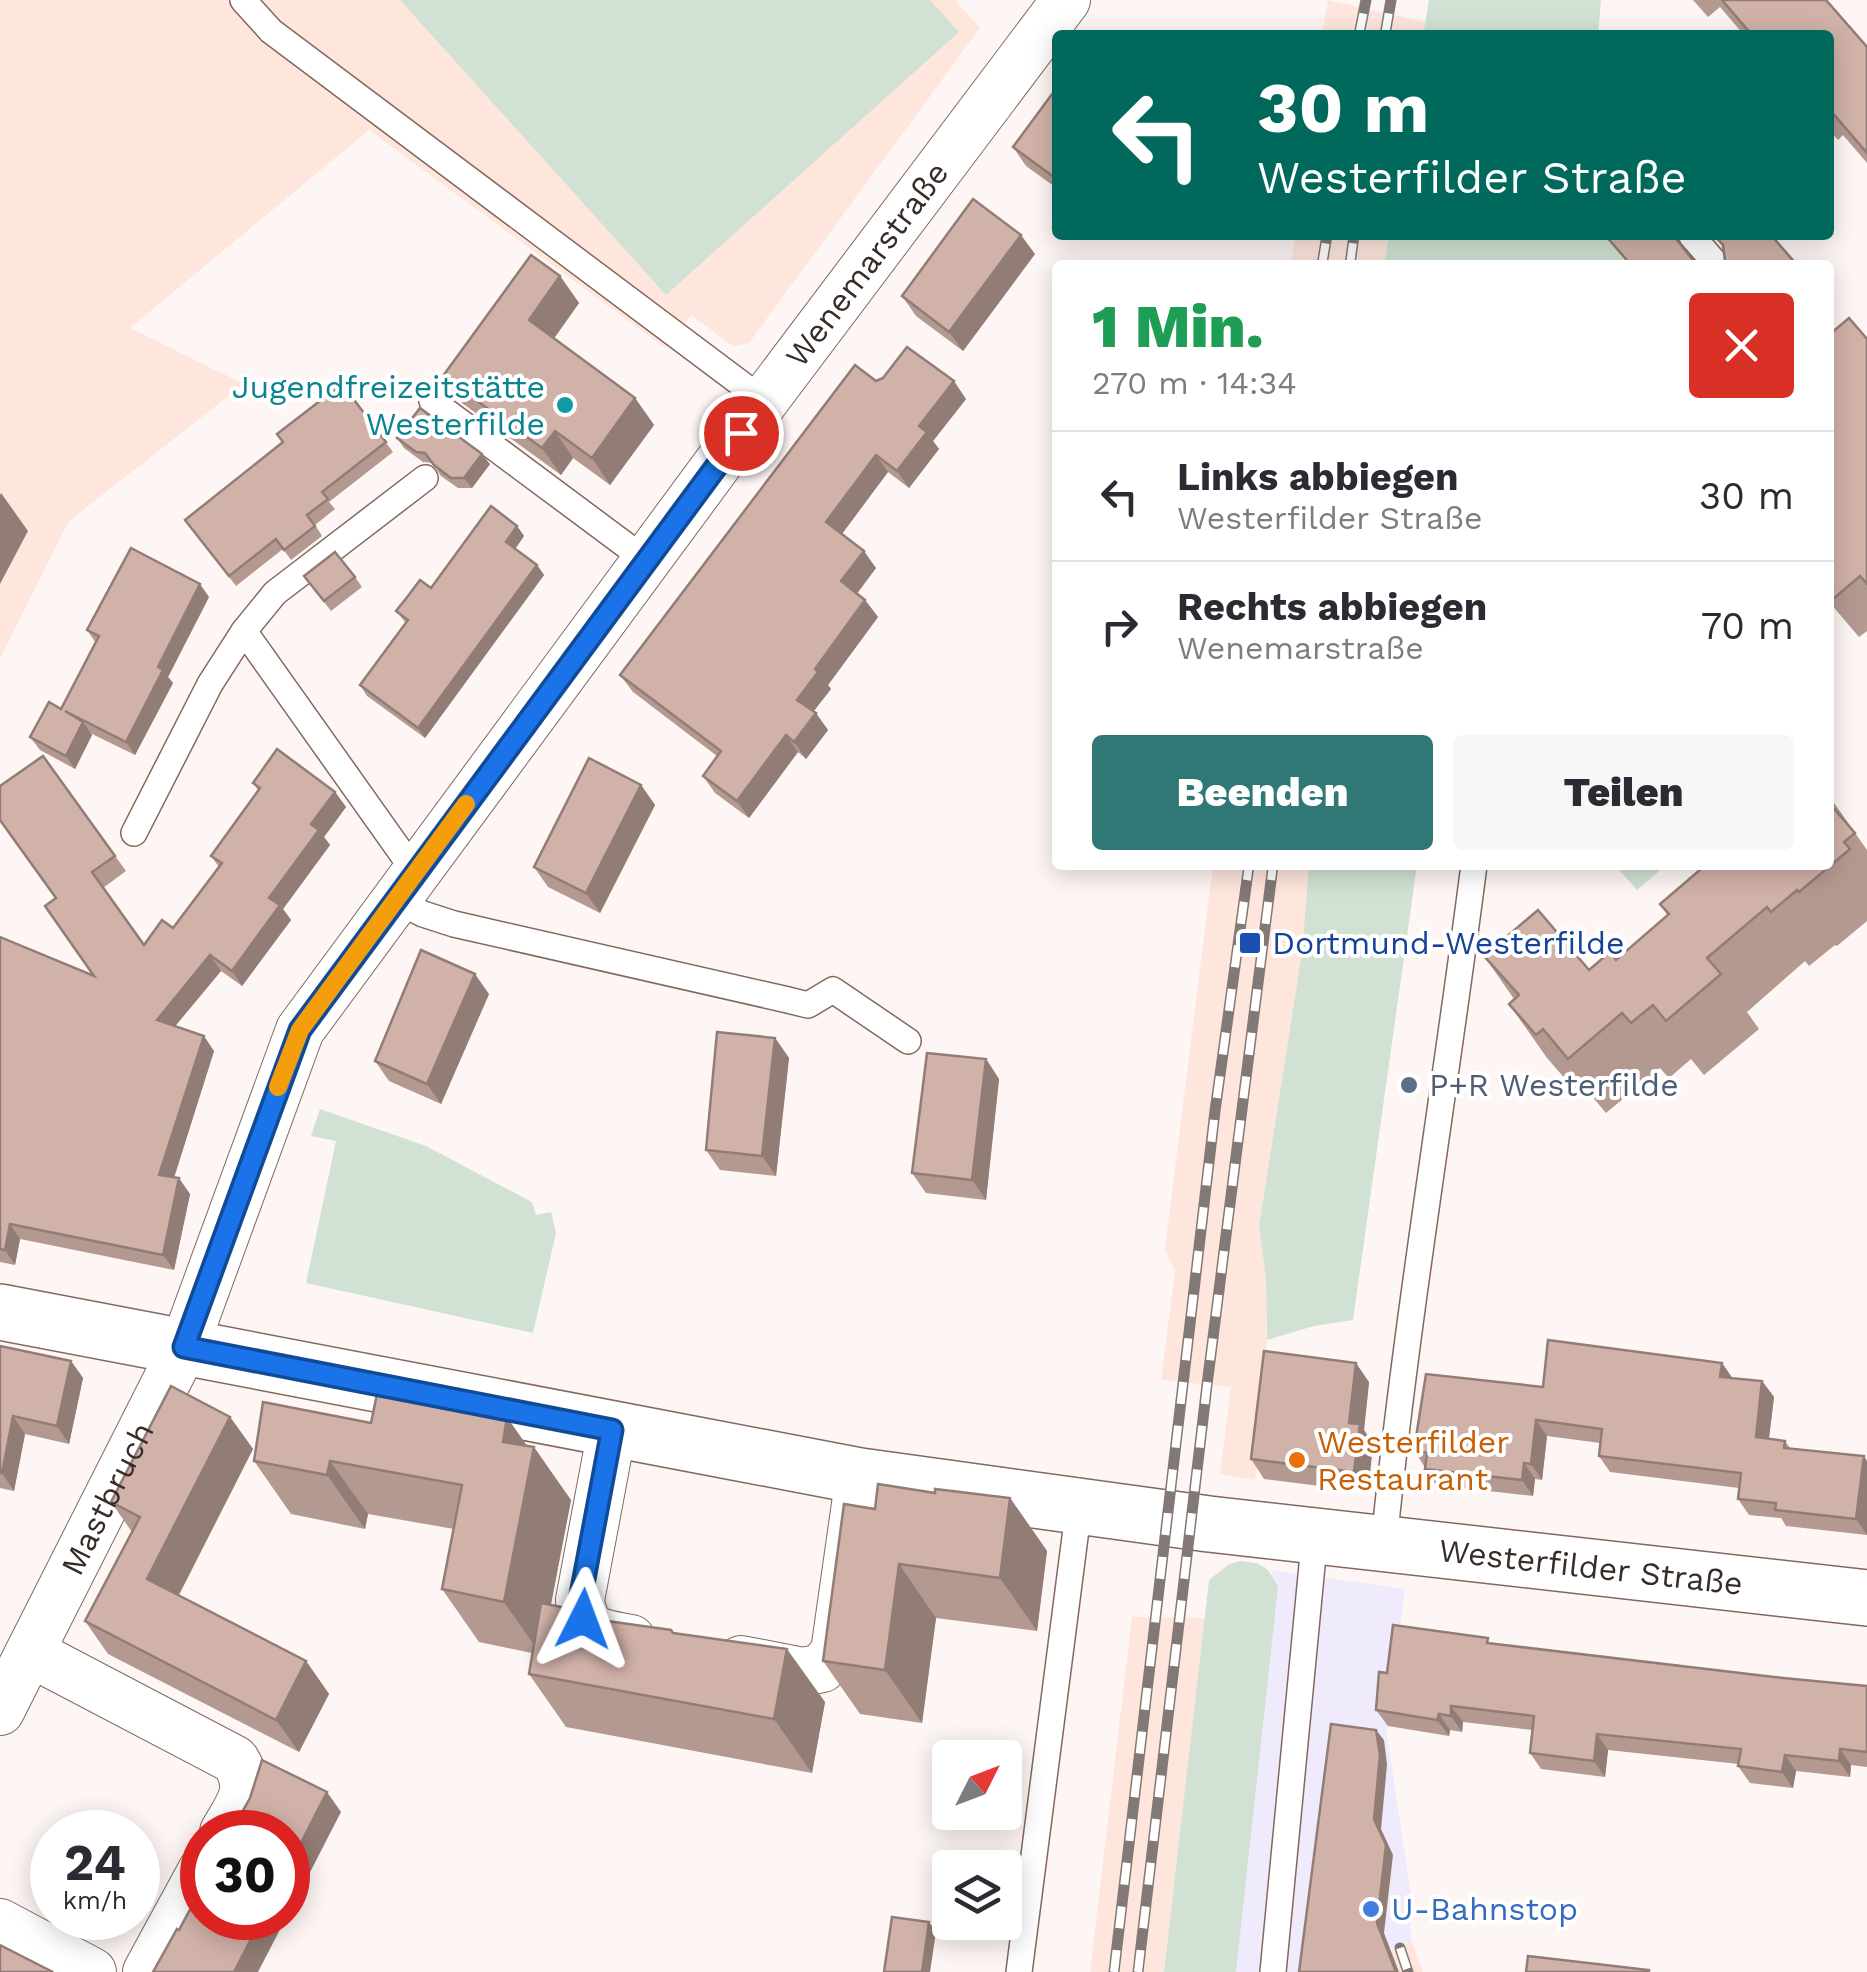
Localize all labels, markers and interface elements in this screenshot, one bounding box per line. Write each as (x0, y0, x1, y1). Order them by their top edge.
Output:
text: 30 m (1257, 67, 1429, 149)
icon: left (1092, 70, 1222, 200)
text: Westerfilder Straße (1257, 151, 1686, 204)
street label: Wenemarstraße (777, 154, 956, 374)
text: 1 Min. (1092, 291, 1264, 362)
button: close (1689, 293, 1794, 398)
text: 270 m · 14:34 (1092, 364, 1297, 402)
place label: Jugendfreizeitstätte Westerfilde (232, 368, 545, 443)
pin (699, 391, 784, 476)
marker: Jugendfreizeitstätte Westerfilde (554, 394, 576, 416)
icon: arrive (714, 406, 769, 461)
text: Links abbiegen (1177, 455, 1459, 499)
icon: left (1092, 469, 1147, 524)
text: 30 m (1699, 474, 1794, 518)
text: Westerfilder Straße (1177, 499, 1482, 537)
text: Rechts abbiegen (1177, 585, 1487, 629)
icon: right (1092, 599, 1147, 654)
text: 70 m (1701, 604, 1794, 648)
text: Wenemarstraße (1177, 629, 1424, 667)
button: Beenden (1092, 735, 1433, 850)
button: Teilen (1453, 735, 1794, 850)
place label: Dortmund-Westerfilde (1272, 924, 1624, 962)
marker: Dortmund-Westerfilde (1237, 930, 1263, 956)
place label: P+R Westerfilde (1429, 1066, 1679, 1104)
marker: P+R Westerfilde (1398, 1074, 1420, 1096)
street label: Mastbruch (53, 1416, 162, 1581)
place label: Westerfilder Restaurant (1317, 1423, 1509, 1498)
marker: Westerfilder Restaurant (1286, 1449, 1308, 1471)
street label: Westerfilder Straße (1437, 1531, 1745, 1603)
position arrow (531, 1567, 635, 1671)
north arrow (932, 1740, 1022, 1830)
map controls (932, 1740, 1022, 1940)
speed limit sign: 30 (180, 1810, 310, 1940)
text: 24 (64, 1833, 126, 1892)
button: layers (932, 1850, 1022, 1940)
text: km/h (63, 1886, 127, 1915)
place label: U-Bahnstop (1391, 1890, 1578, 1928)
marker: U-Bahnstop (1360, 1898, 1382, 1920)

